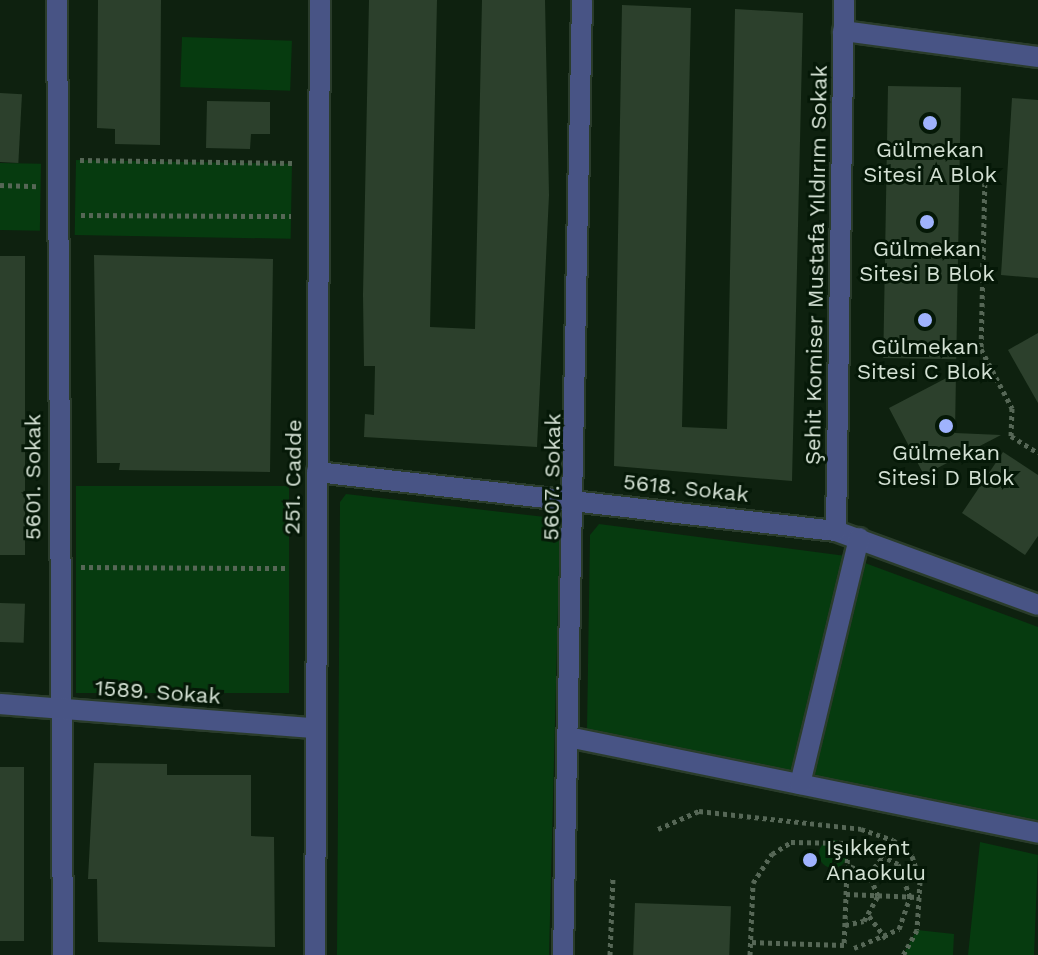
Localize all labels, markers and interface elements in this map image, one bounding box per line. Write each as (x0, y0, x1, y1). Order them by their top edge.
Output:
street label: Şehit Komiser Mustafa Yıldırım Sokak (799, 64, 833, 466)
marker: Gülmekan Sitesi A Blok (921, 114, 939, 132)
place label: Gülmekan Sitesi A Blok (862, 136, 998, 188)
marker: Gülmekan Sitesi B Blok (918, 213, 936, 231)
place label: Gülmekan Sitesi B Blok (859, 235, 995, 286)
marker: Gülmekan Sitesi C Blok (916, 311, 934, 329)
place label: Gülmekan Sitesi C Blok (857, 333, 993, 384)
street label: 5607. Sokak (538, 413, 566, 541)
street label: 5601. Sokak (20, 414, 46, 540)
marker: Gülmekan Sitesi D Blok (937, 417, 955, 435)
street label: 251. Cadde (279, 419, 307, 535)
place label: Gülmekan Sitesi D Blok (878, 439, 1014, 490)
street label: 5618. Sokak (622, 468, 750, 508)
street label: 1589. Sokak (94, 674, 222, 710)
place label: Işıkkent Anaokulu (826, 834, 926, 886)
marker: Işıkkent Anaokulu (801, 851, 819, 869)

